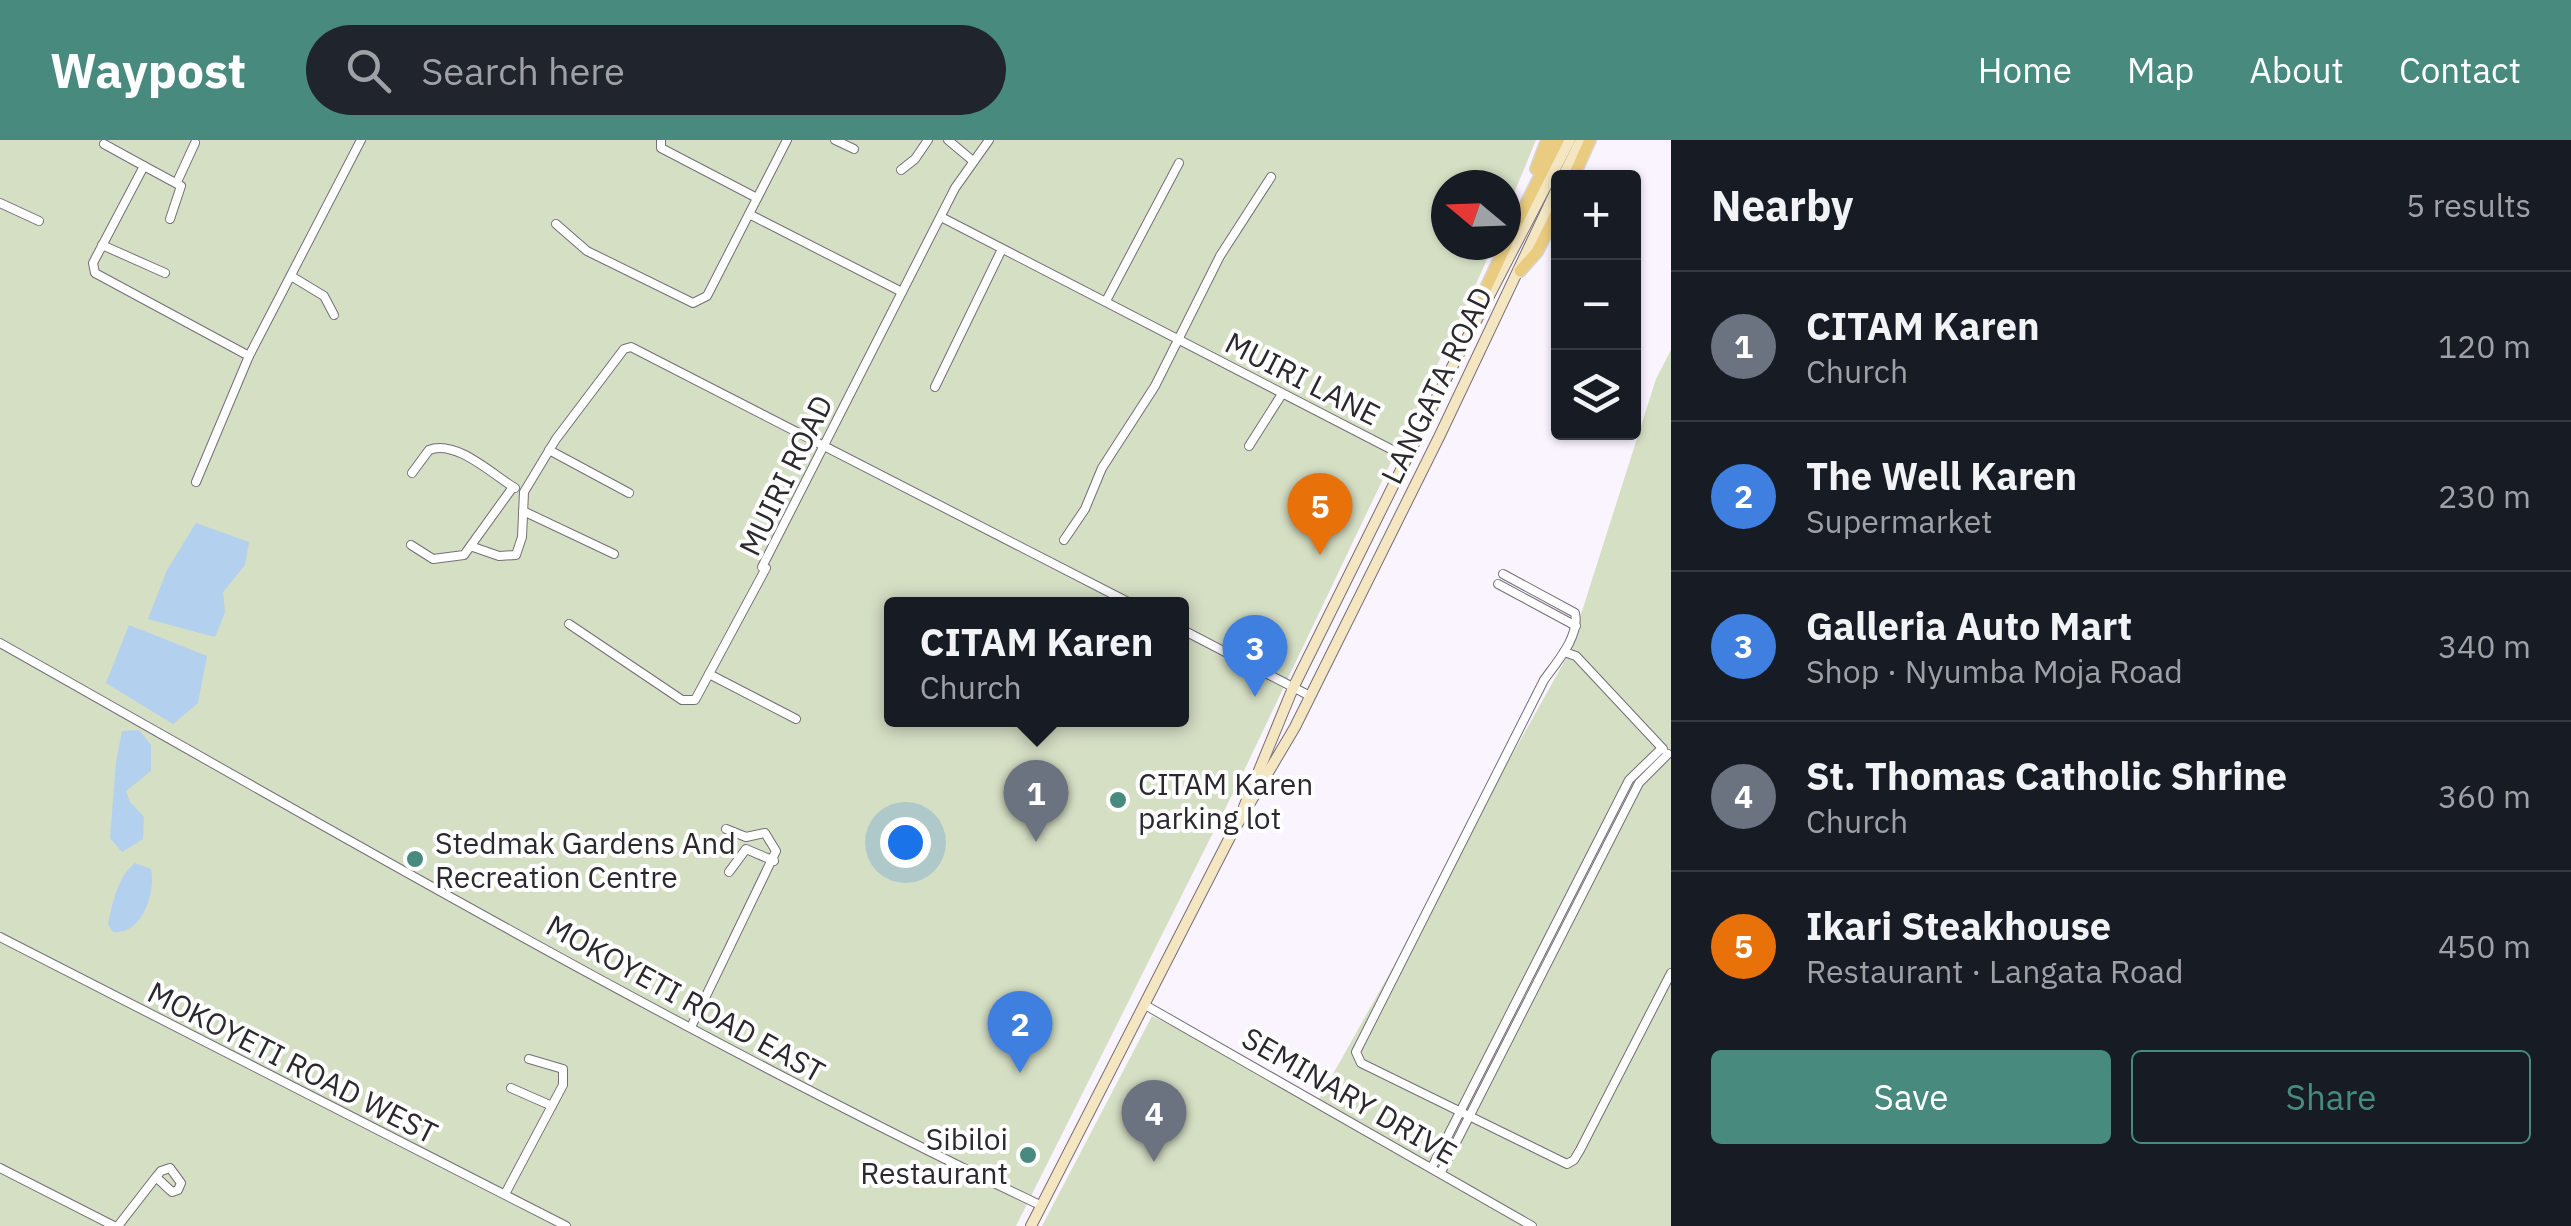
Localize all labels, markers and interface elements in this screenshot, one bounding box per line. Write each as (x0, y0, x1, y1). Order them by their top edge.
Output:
search box (306, 25, 1006, 115)
text: Waypost (50, 39, 246, 101)
icon: search (341, 43, 396, 98)
text: Search here (421, 46, 625, 95)
text: Home (1978, 47, 2072, 93)
text: Map (2127, 47, 2194, 93)
text: About (2249, 47, 2344, 93)
text: Contact (2399, 47, 2521, 93)
north arrow (1431, 170, 1521, 260)
map controls (1551, 170, 1641, 440)
button: + (1551, 170, 1641, 260)
text: Nearby (1711, 178, 1853, 233)
text: 5 results (2406, 184, 2531, 226)
button: − (1551, 260, 1641, 350)
street label: LANGATA ROAD (1371, 280, 1501, 490)
text: CITAM Karen (1806, 301, 2040, 350)
street label: MUIRI LANE (1219, 322, 1387, 434)
text: 1 (1734, 325, 1753, 367)
text: 120 m (2438, 325, 2531, 367)
button: layers (1551, 350, 1641, 440)
text: Church (1806, 350, 1908, 392)
street label: MUIRI ROAD (729, 388, 841, 562)
text: The Well Karen (1806, 451, 2077, 500)
pin: 5 (1288, 472, 1352, 555)
text: 2 (1734, 475, 1753, 517)
text: 230 m (2438, 475, 2531, 517)
text: Supermarket (1806, 500, 1993, 542)
popup (884, 597, 1189, 727)
text: Galleria Auto Mart (1806, 601, 2132, 650)
pin: 3 (1222, 614, 1288, 697)
text: CITAM Karen (920, 617, 1153, 666)
text: 3 (1734, 625, 1753, 667)
text: 340 m (2438, 625, 2531, 667)
text: Shop · Nyumba Moja Road (1806, 650, 2183, 692)
text: Church (920, 666, 1022, 708)
text: St. Thomas Catholic Shrine (1806, 751, 2287, 800)
pin: 1 (1004, 760, 1068, 842)
place label: CITAM Karen parking lot (1138, 764, 1313, 837)
text: 4 (1734, 775, 1753, 817)
text: 360 m (2438, 775, 2531, 817)
marker: CITAM Karen parking lot (1107, 789, 1129, 811)
text: Church (1806, 800, 1908, 842)
your location (880, 817, 931, 868)
place label: Stedmak Gardens And Recreation Centre (435, 823, 736, 896)
marker: Stedmak Gardens And Recreation Centre (404, 848, 426, 870)
text: Ikari Steakhouse (1806, 901, 2111, 950)
street label: MOKOYETI ROAD EAST (540, 905, 832, 1091)
text: 5 (1734, 925, 1753, 967)
text: 450 m (2438, 925, 2531, 967)
text: Restaurant · Langata Road (1806, 950, 2184, 992)
street label: MOKOYETI ROAD WEST (142, 972, 444, 1152)
pin: 2 (988, 990, 1052, 1073)
street label: SEMINARY DRIVE (1236, 1018, 1464, 1172)
button: Save (1711, 1050, 2111, 1144)
button: Share (2131, 1050, 2531, 1144)
pin: 4 (1122, 1080, 1186, 1162)
place label: Sibiloi Restaurant (860, 1119, 1008, 1192)
marker: Sibiloi Restaurant (1017, 1144, 1039, 1166)

